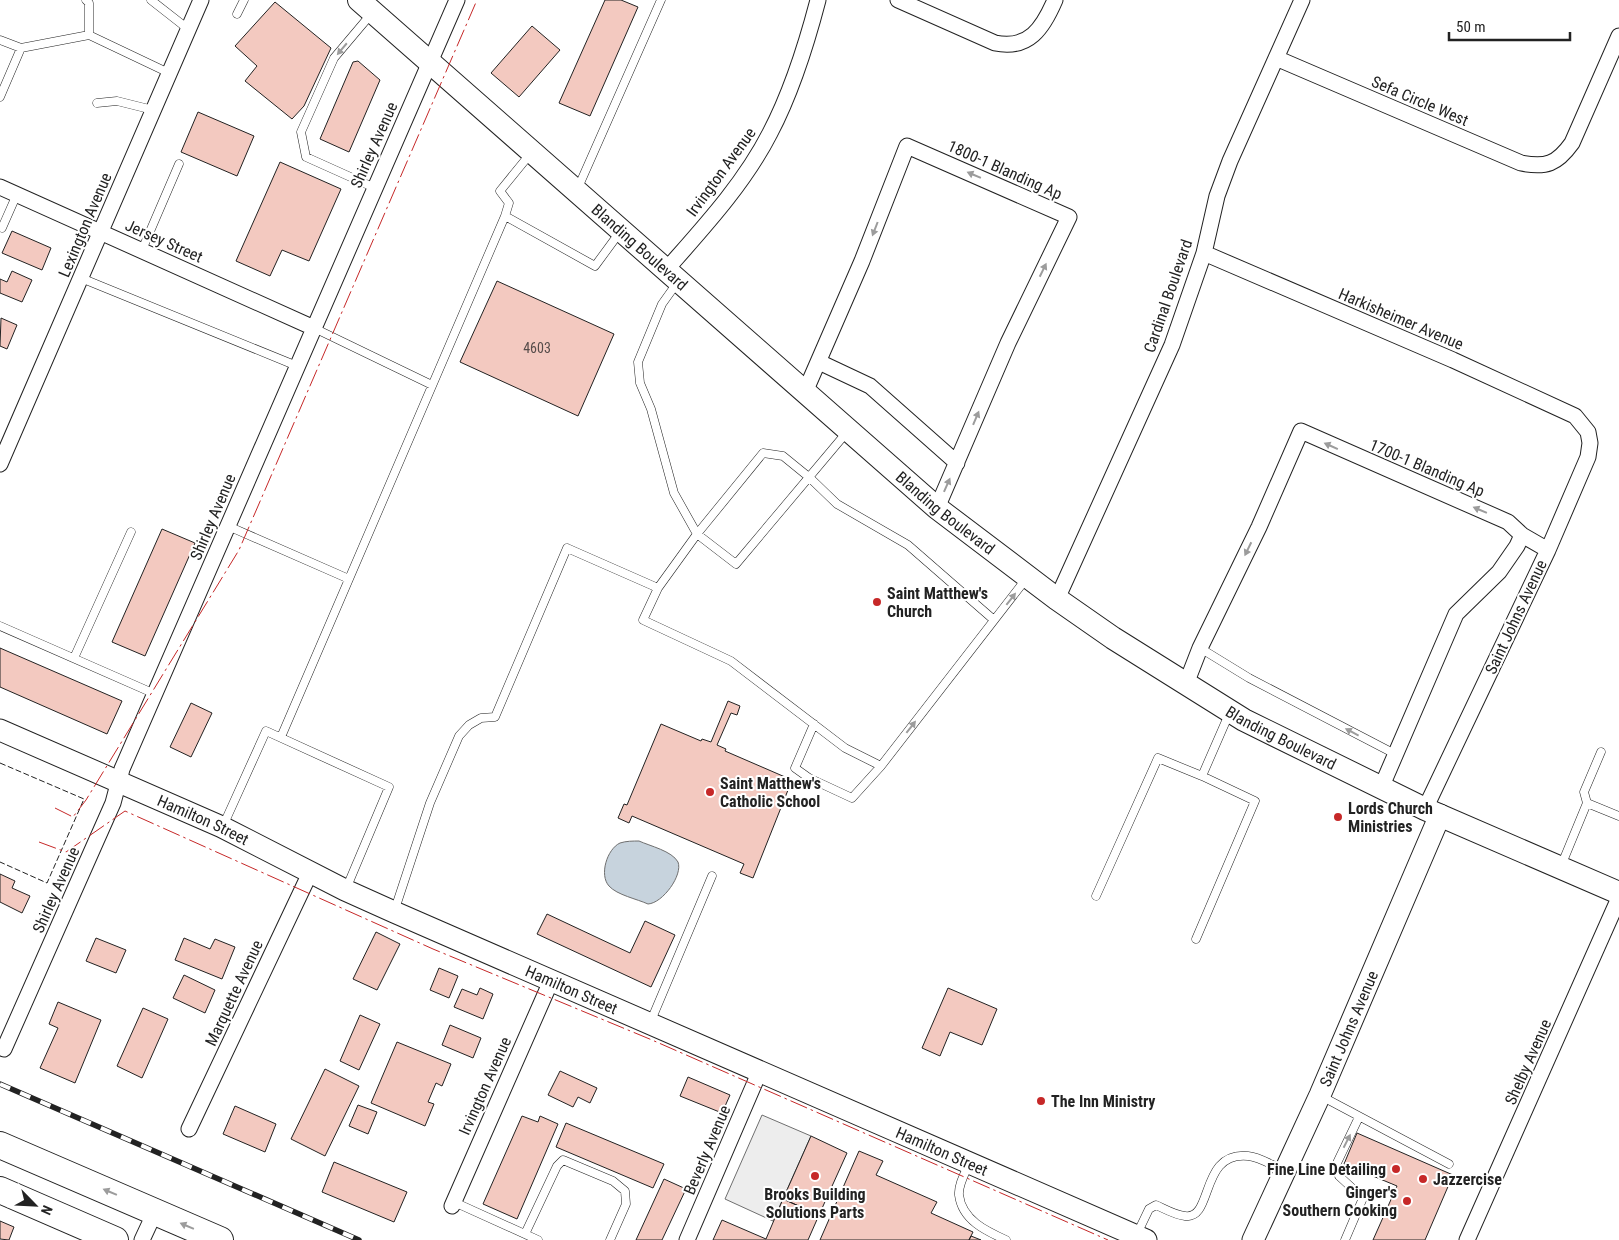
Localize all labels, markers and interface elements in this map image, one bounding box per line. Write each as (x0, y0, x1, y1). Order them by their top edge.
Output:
scale bar (1449, 10, 1570, 42)
text: 50 m (1456, 18, 1486, 36)
one-way arrow (336, 42, 347, 55)
street label: Sefa Circle West (1369, 72, 1472, 130)
street label: Shirley Avenue (347, 99, 401, 191)
street label: Irvington Avenue (682, 124, 760, 220)
street label: 1800-1 Blanding Ap (945, 136, 1065, 204)
street label: Lexington Avenue (54, 170, 116, 280)
one-way arrow (967, 171, 981, 179)
street label: Blanding Boulevard (588, 200, 692, 294)
street label: Jersey Street (122, 216, 206, 267)
one-way arrow (871, 221, 878, 236)
street label: Cardinal Boulevard (1140, 237, 1196, 355)
one-way arrow (1039, 263, 1047, 277)
street label: Harkisheimer Avenue (1336, 284, 1466, 354)
house number: 4603 (523, 340, 551, 356)
one-way arrow (973, 411, 981, 425)
street label: 1700-1 Blanding Ap (1367, 435, 1487, 501)
one-way arrow (1324, 441, 1338, 449)
street label: Blanding Boulevard (892, 467, 999, 558)
street label: Shirley Avenue (186, 471, 240, 563)
one-way arrow (943, 478, 951, 492)
one-way arrow (1473, 506, 1487, 514)
one-way arrow (1244, 542, 1252, 556)
street label: Saint Johns Avenue (1481, 557, 1551, 677)
place label: Saint Matthew's Church (887, 584, 988, 621)
one-way arrow (1005, 593, 1016, 606)
marker: Saint Matthew's Church (871, 596, 883, 608)
street label: Blanding Boulevard (1222, 702, 1340, 773)
one-way arrow (906, 721, 916, 734)
one-way arrow (1345, 728, 1359, 736)
place label: Saint Matthew's Catholic School (720, 774, 821, 811)
marker: Saint Matthew's Catholic School (704, 786, 716, 798)
street label: Hamilton Street (154, 790, 252, 849)
place label: Lords Church Ministries (1348, 799, 1433, 836)
marker: Lords Church Ministries (1332, 811, 1344, 823)
street label: Shirley Avenue (29, 844, 83, 936)
street label: Marquette Avenue (201, 937, 267, 1049)
street label: Hamilton Street (523, 961, 621, 1018)
street label: Saint Johns Avenue (1315, 968, 1382, 1089)
street label: Shelby Avenue (1501, 1016, 1555, 1108)
street label: Irvington Avenue (455, 1034, 515, 1138)
place label: The Inn Ministry (1051, 1092, 1155, 1111)
marker: The Inn Ministry (1035, 1095, 1047, 1107)
street label: Beverly Avenue (680, 1102, 734, 1198)
street label: Hamilton Street (893, 1123, 991, 1180)
one-way arrow (1343, 1133, 1351, 1148)
place label: Fine Line Detailing (1267, 1160, 1386, 1179)
marker: Fine Line Detailing (1390, 1163, 1402, 1175)
marker: Brooks Building Solutions Parts (809, 1170, 821, 1182)
place label: Jazzercise (1433, 1170, 1502, 1189)
marker: Jazzercise (1417, 1173, 1429, 1185)
north arrow (10, 1180, 60, 1230)
place label: Ginger's Southern Cooking (1283, 1183, 1397, 1220)
place label: Brooks Building Solutions Parts (764, 1185, 866, 1222)
one-way arrow (103, 1188, 117, 1196)
marker: Ginger's Southern Cooking (1401, 1195, 1413, 1207)
text: N (38, 1203, 56, 1217)
one-way arrow (180, 1221, 194, 1229)

